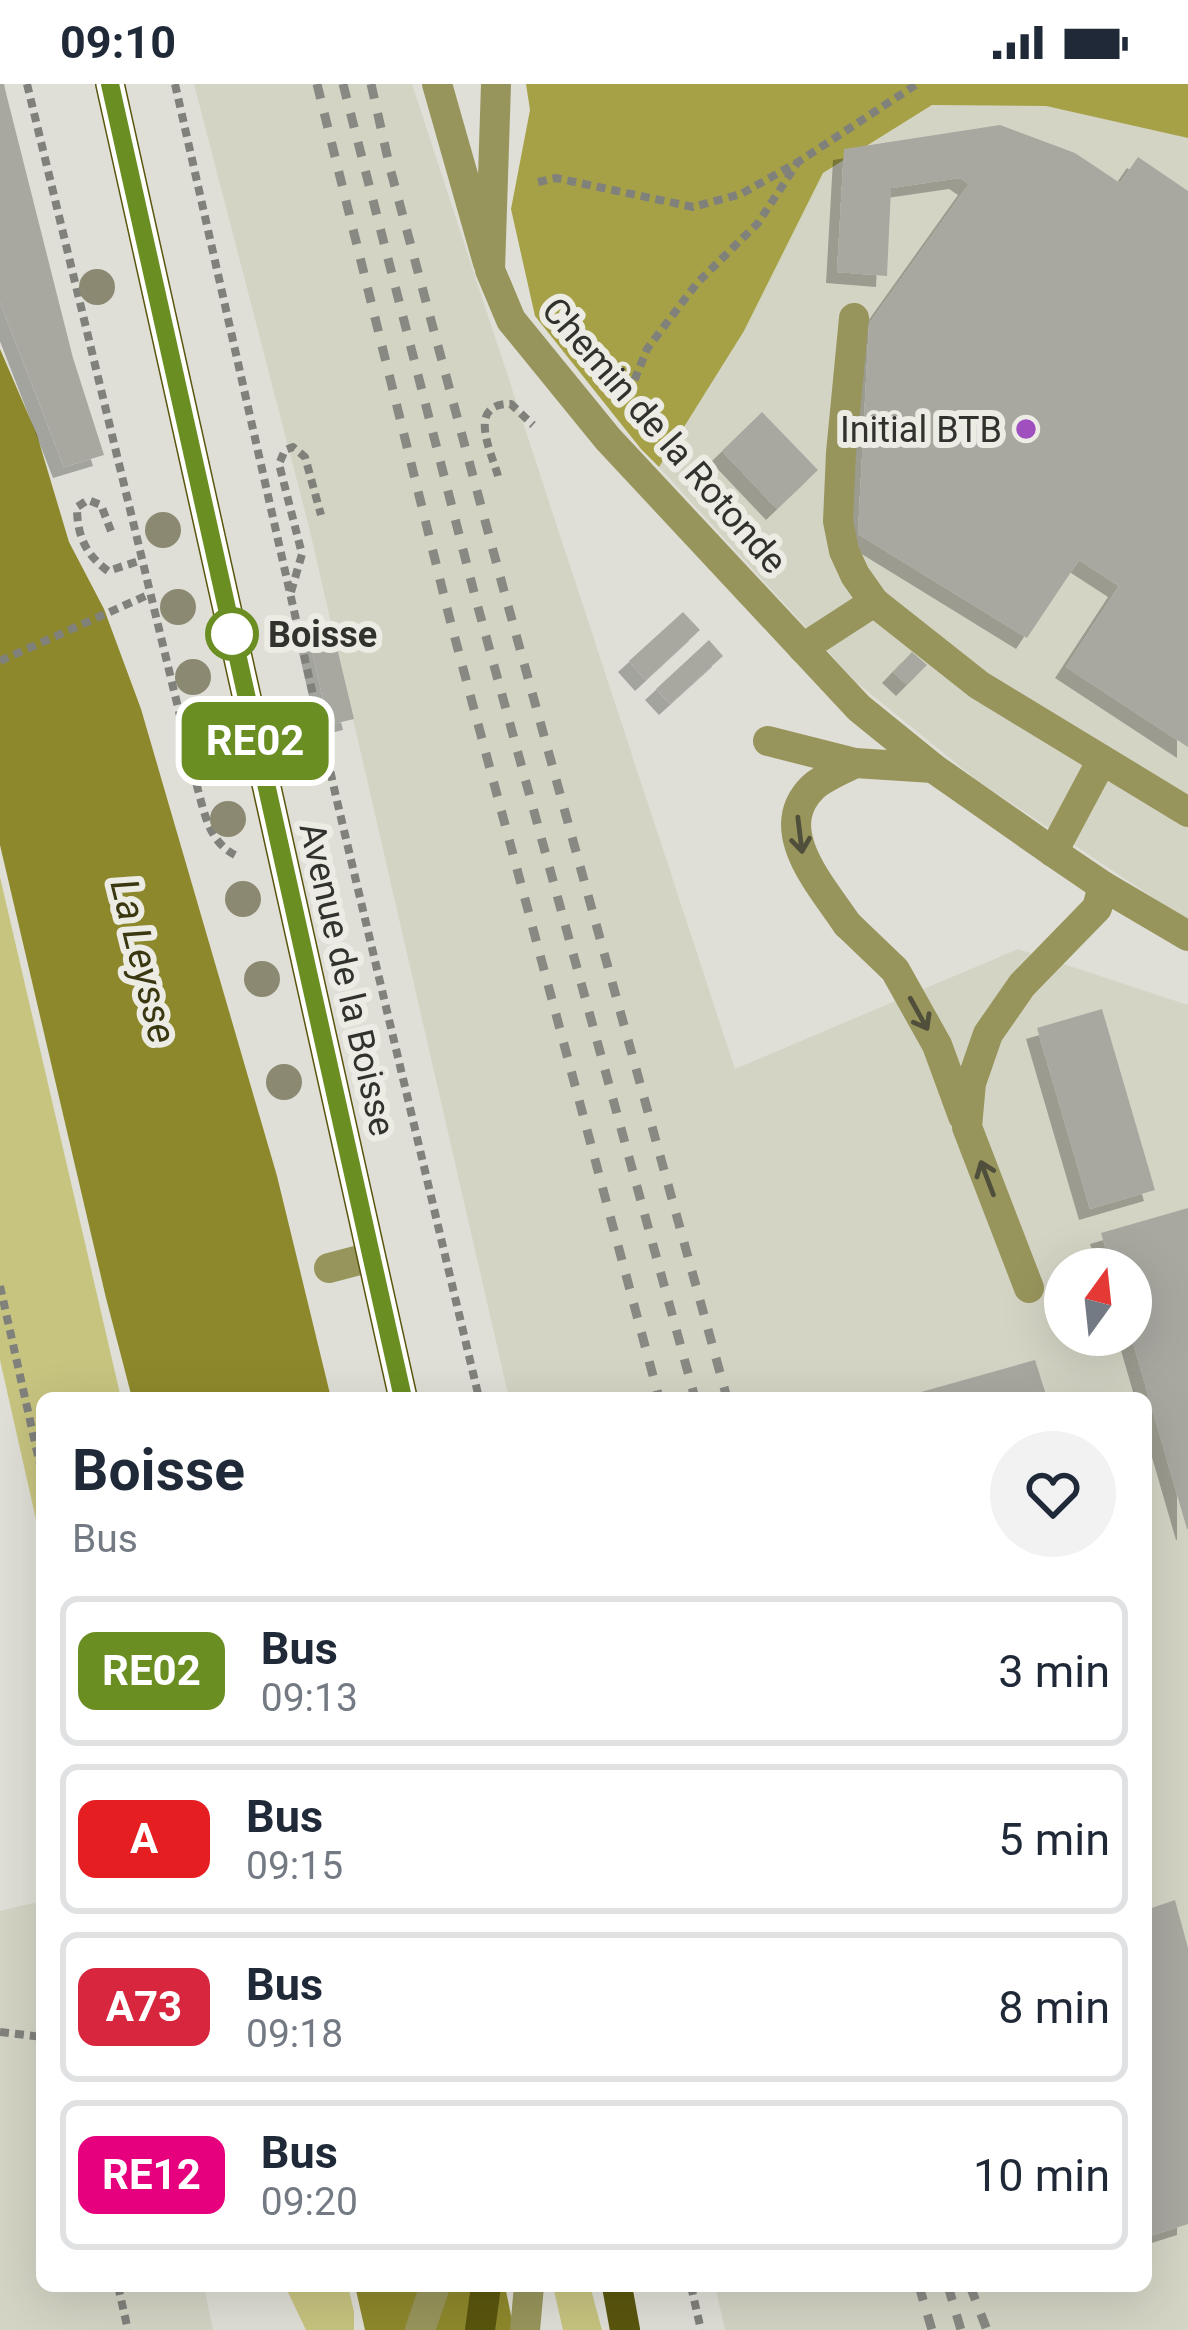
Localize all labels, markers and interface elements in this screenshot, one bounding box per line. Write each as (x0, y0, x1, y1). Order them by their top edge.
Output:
text: 09:10 (60, 16, 176, 69)
street label: Chemin de la Rotonde (533, 289, 795, 582)
place label: Initial BTB (840, 409, 1002, 451)
marker: Initial BTB (1013, 416, 1039, 442)
marker: Boisse (207, 609, 257, 659)
place label: Boisse (268, 614, 377, 656)
line badge: RE02 (171, 702, 339, 780)
text: RE02 (206, 716, 304, 765)
one-way arrow (790, 815, 812, 854)
street label: Avenue de la Boisse (291, 819, 404, 1140)
water label: La Leysse (100, 874, 186, 1048)
one-way arrow (908, 996, 932, 1031)
one-way arrow (974, 1161, 996, 1198)
north arrow (1044, 1248, 1152, 1356)
map controls (1044, 1248, 1152, 1356)
button: heart (990, 1431, 1116, 1557)
text: Boisse (72, 1437, 245, 1504)
text: Bus (72, 1516, 138, 1562)
text: Bus (261, 1622, 338, 1675)
text: 3 min (998, 1645, 1110, 1698)
text: RE02 (102, 1646, 201, 1695)
text: 09:13 (261, 1675, 358, 1721)
text: Bus (246, 1790, 323, 1843)
text: 5 min (998, 1813, 1110, 1866)
text: A (130, 1814, 158, 1863)
text: 09:15 (246, 1843, 343, 1889)
text: Bus (246, 1958, 323, 2011)
text: 8 min (998, 1981, 1110, 2034)
text: A73 (106, 1982, 182, 2031)
text: 09:18 (246, 2011, 343, 2057)
text: Bus (261, 2126, 338, 2179)
text: 10 min (973, 2149, 1110, 2202)
text: RE12 (102, 2150, 201, 2199)
text: 09:20 (261, 2179, 358, 2225)

